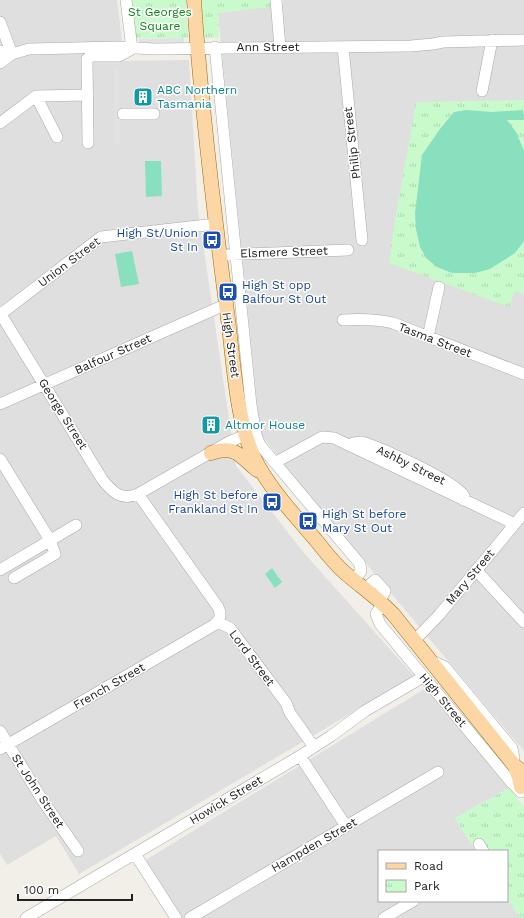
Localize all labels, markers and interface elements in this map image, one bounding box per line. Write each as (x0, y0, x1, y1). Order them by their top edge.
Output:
park label: St Georges Square (128, 5, 192, 33)
street label: Ann Street (237, 40, 300, 54)
place label: ABC Northern Tasmania (157, 83, 237, 111)
building icon: ABC Northern Tasmania (132, 86, 154, 108)
street label: Philip Street (341, 106, 363, 180)
place label: High St/Union St In (116, 226, 198, 254)
bus stop icon: High St/Union St In (201, 229, 223, 251)
street label: Union Street (35, 234, 103, 290)
street label: Elsmere Street (240, 243, 328, 261)
place label: High St opp Balfour St Out (242, 278, 326, 306)
bus stop icon: High St opp Balfour St Out (217, 281, 239, 303)
street label: High Street (219, 311, 243, 379)
street label: Tasma Street (396, 320, 474, 360)
street label: Balfour Street (73, 331, 153, 377)
street label: George Street (36, 376, 90, 452)
building icon: Altmor House (200, 414, 222, 436)
place label: Altmor House (225, 418, 305, 432)
street label: Ashby Street (374, 442, 448, 488)
place label: High St before Frankland St In (168, 488, 258, 516)
bus stop icon: High St before Frankland St In (261, 491, 283, 513)
place label: High St before Mary St Out (322, 507, 407, 535)
bus stop icon: High St before Mary St Out (297, 510, 319, 532)
street label: Mary Street (443, 546, 497, 608)
street label: Lord Street (226, 627, 278, 689)
street label: French Street (71, 660, 147, 712)
street label: High Street (416, 670, 470, 730)
street label: St John Street (9, 751, 67, 831)
street label: Howick Street (187, 773, 265, 827)
street label: Hampden Street (269, 815, 359, 875)
legend (378, 850, 508, 902)
text: Road (414, 859, 443, 873)
scale bar (18, 876, 132, 902)
text: Park (414, 879, 440, 893)
text: 100 m (24, 883, 59, 897)

